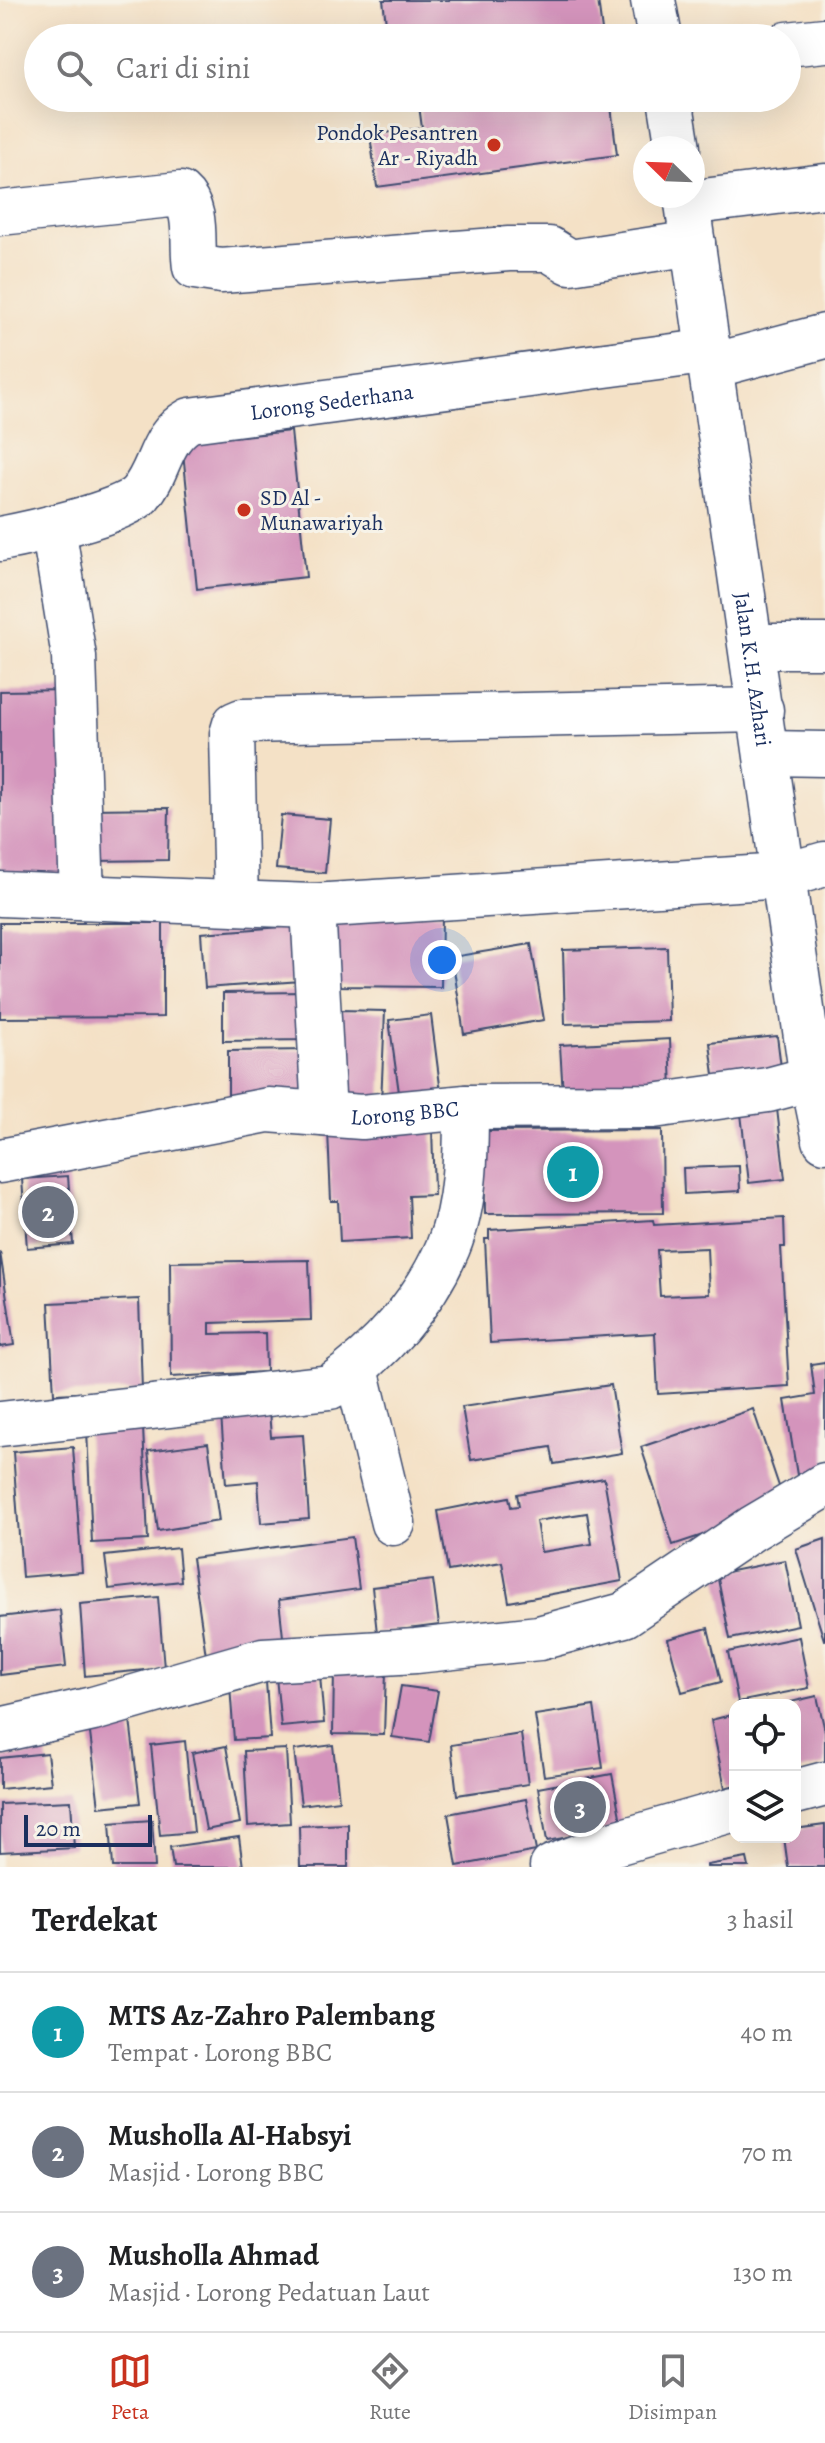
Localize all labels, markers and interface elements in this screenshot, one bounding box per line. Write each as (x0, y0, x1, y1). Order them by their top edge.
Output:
search box (24, 24, 801, 112)
icon: search (52, 46, 96, 90)
text: Cari di sini (116, 48, 251, 88)
place label: Pondok Pesantren Ar - Riyadh (316, 118, 478, 173)
marker: Pondok Pesantren Ar - Riyadh (485, 136, 503, 154)
north arrow (633, 136, 705, 208)
street label: Lorong Sederhana (248, 376, 416, 428)
place label: SD Al - Munawariyah (260, 483, 384, 538)
marker: SD Al - Munawariyah (235, 501, 253, 519)
street label: Jalan K.H. Azhari (727, 590, 778, 749)
your location (422, 940, 462, 980)
street label: Lorong BBC (349, 1094, 460, 1133)
pin: 1 (547, 1142, 599, 1202)
pin: 2 (22, 1182, 74, 1242)
map controls (729, 1699, 801, 1843)
button: locate (729, 1699, 801, 1771)
button: layers (729, 1771, 801, 1843)
pin: 3 (554, 1777, 606, 1837)
scale bar (24, 1811, 152, 1847)
text: 20 m (36, 1814, 81, 1844)
text: Terdekat (32, 1896, 158, 1943)
text: 3 hasil (727, 1902, 793, 1937)
text: MTS Az-Zahro Palembang (108, 1995, 435, 2035)
text: 1 (53, 2015, 63, 2050)
text: 40 m (741, 2015, 793, 2050)
text: Tempat · Lorong BBC (108, 2035, 332, 2070)
text: Musholla Al-Habsyi (108, 2115, 352, 2155)
text: 2 (52, 2135, 64, 2170)
text: 70 m (741, 2135, 793, 2170)
text: Masjid · Lorong BBC (108, 2155, 324, 2190)
text: Musholla Ahmad (108, 2235, 319, 2275)
text: 3 (52, 2255, 64, 2290)
text: 130 m (733, 2255, 793, 2290)
text: Masjid · Lorong Pedatuan Laut (108, 2275, 430, 2310)
tab: Peta (108, 2349, 152, 2427)
tab: Rute (368, 2349, 412, 2427)
tab: Disimpan (628, 2349, 717, 2427)

